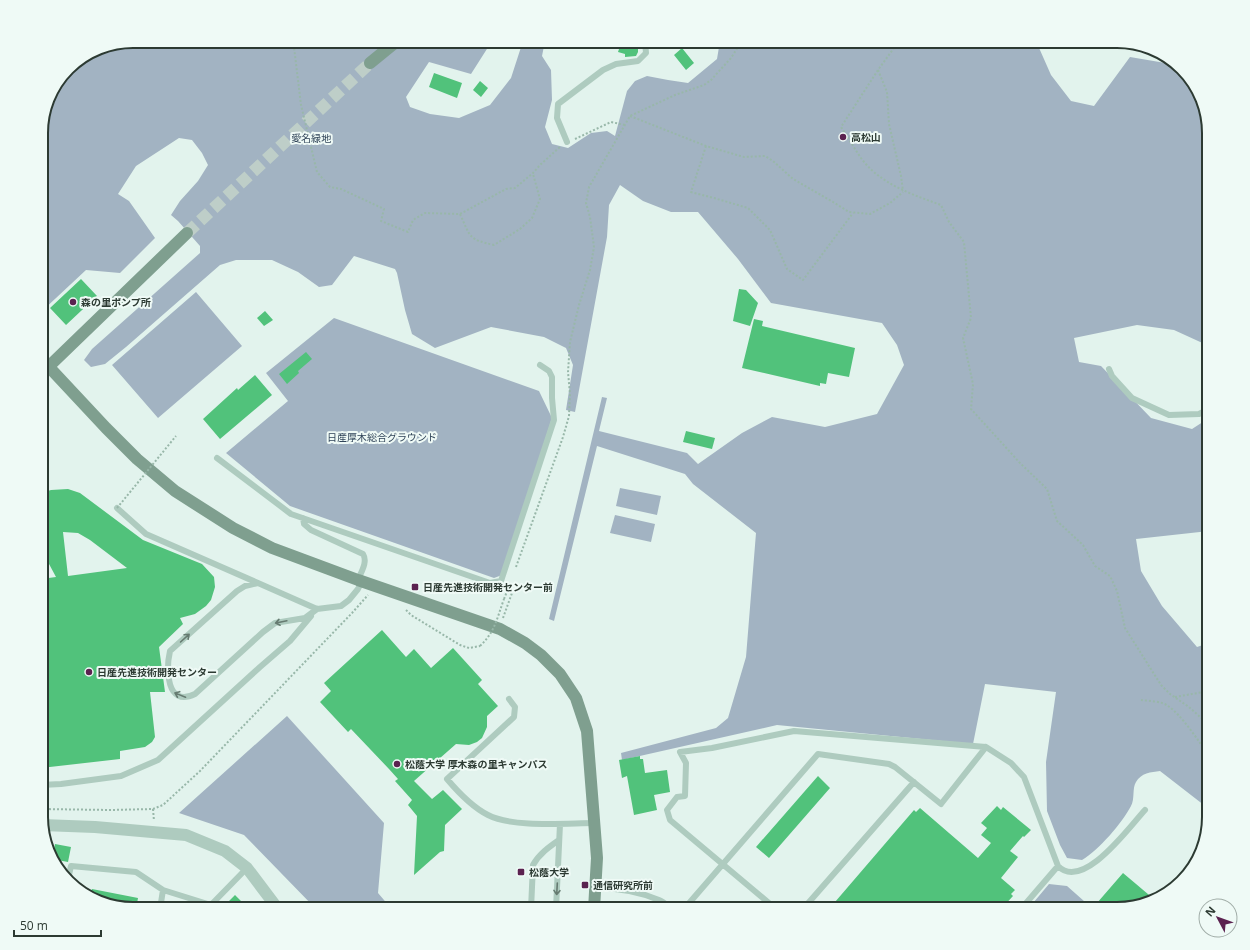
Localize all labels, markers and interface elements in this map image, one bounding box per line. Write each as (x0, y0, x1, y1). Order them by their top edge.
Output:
place label: 高松山 (851, 130, 881, 144)
park label: 愛名緑地 (291, 131, 332, 145)
marker: 高松山 (838, 132, 848, 142)
place label: 森の里ポンプ所 (81, 295, 151, 309)
marker: 森の里ポンプ所 (68, 297, 78, 307)
park label: 日産厚木総合グラウンド (327, 430, 437, 444)
place label: 日産先進技術開発センター前 (423, 580, 553, 594)
marker: 日産先進技術開発センター前 (410, 582, 420, 592)
one-way arrow (275, 618, 288, 626)
one-way arrow (179, 633, 190, 642)
place label: 日産先進技術開発センター (97, 665, 217, 679)
marker: 日産先進技術開発センター (84, 667, 94, 677)
one-way arrow (174, 691, 186, 699)
place label: 松蔭大学 厚木森の里キャンパス (405, 757, 548, 771)
marker: 松蔭大学 厚木森の里キャンパス (392, 759, 402, 769)
place label: 松蔭大学 (529, 865, 569, 879)
marker: 松蔭大学 (516, 867, 526, 877)
place label: 通信研究所前 (593, 878, 653, 892)
marker: 通信研究所前 (580, 880, 590, 890)
one-way arrow (554, 882, 561, 895)
north arrow (1198, 898, 1238, 938)
text: N (1201, 903, 1219, 919)
scale bar (14, 912, 101, 938)
text: 50 m (20, 917, 48, 934)

